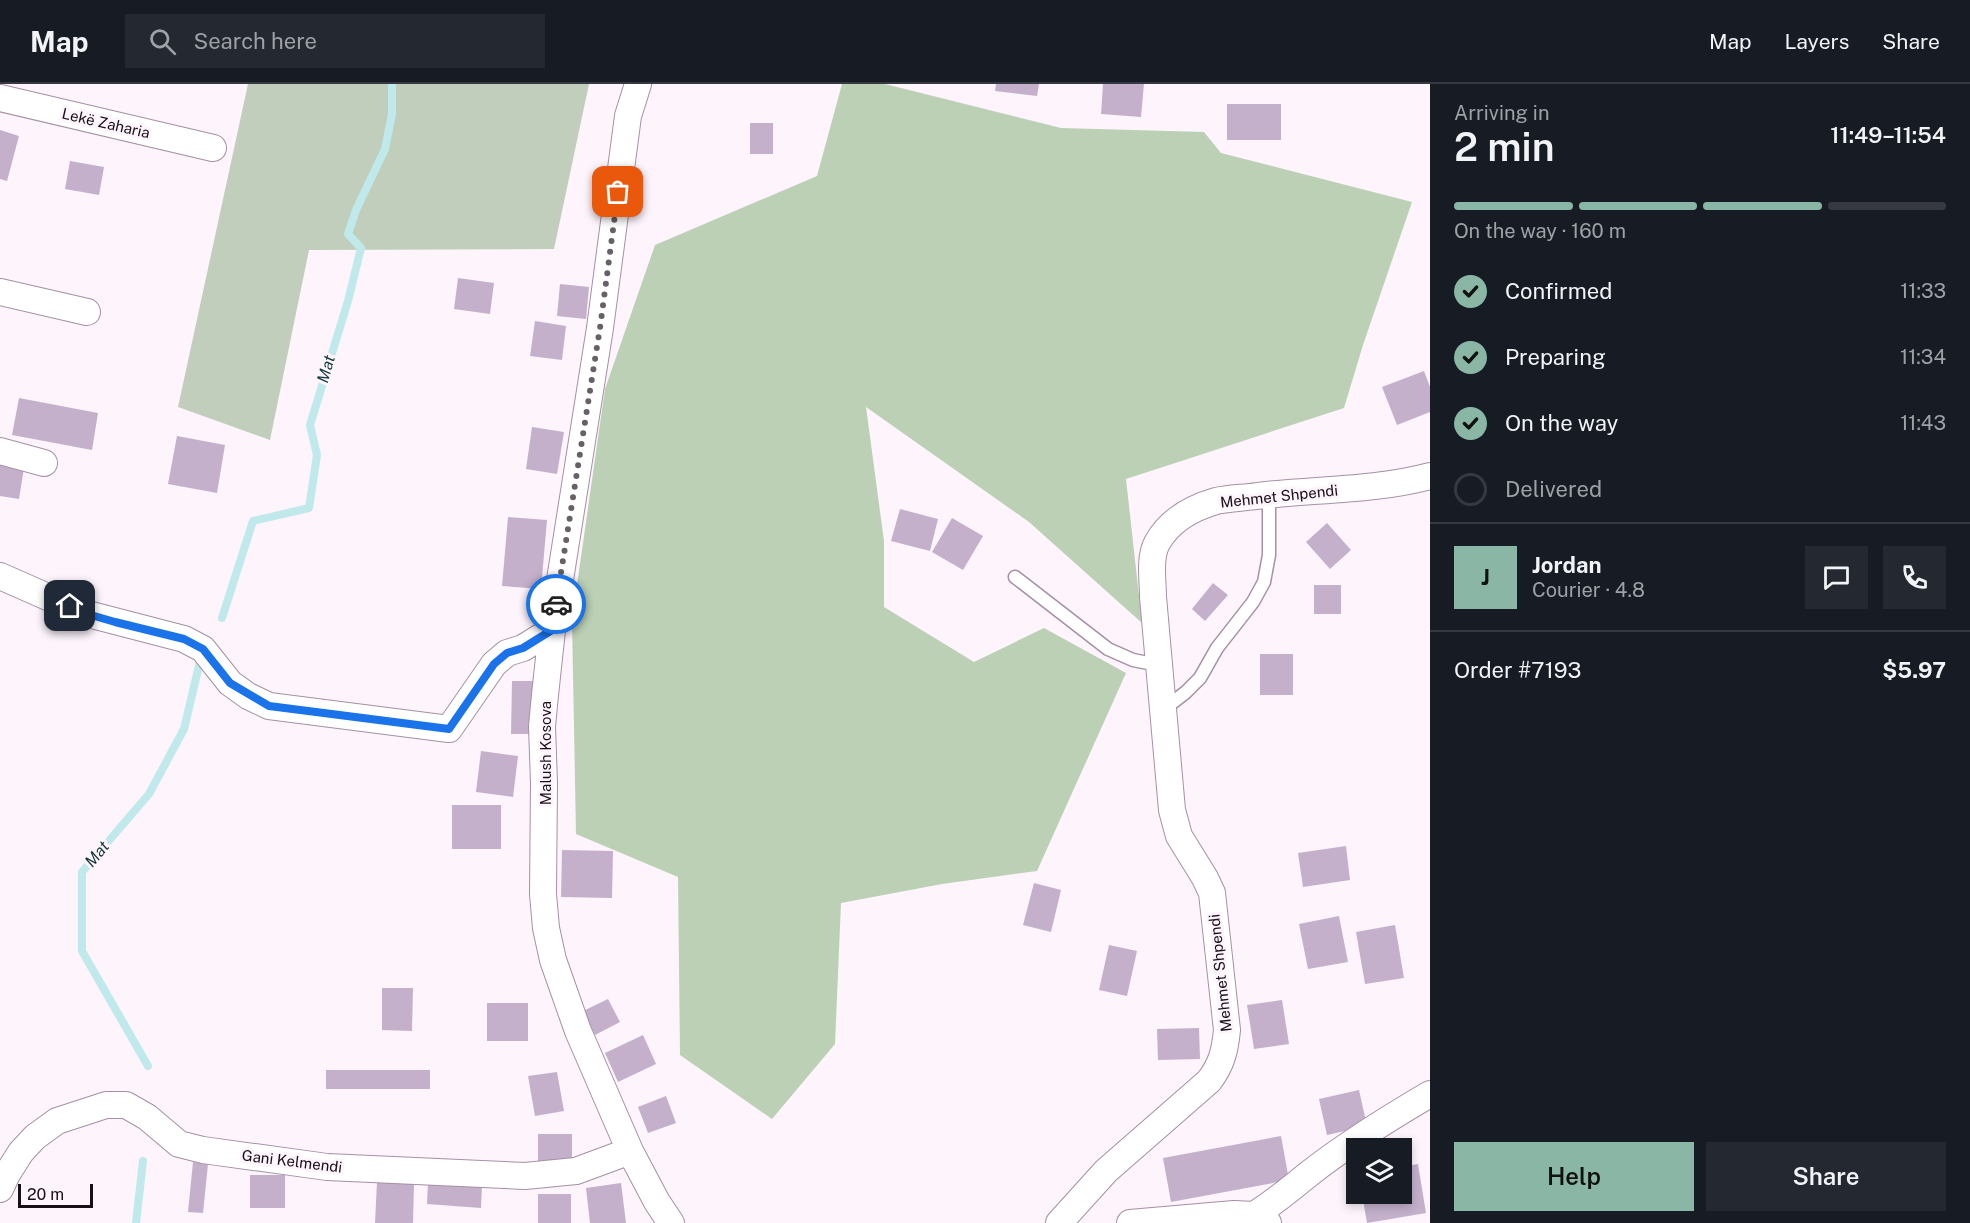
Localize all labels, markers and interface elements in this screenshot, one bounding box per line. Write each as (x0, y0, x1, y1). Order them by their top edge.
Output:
search box (125, 14, 545, 68)
text: Map (30, 25, 89, 58)
icon: search (146, 25, 179, 58)
text: Search here (194, 28, 317, 54)
text: Map (1709, 29, 1752, 54)
text: Layers (1785, 29, 1849, 54)
text: Share (1882, 29, 1940, 54)
text: Arriving in (1454, 101, 1549, 125)
street label: Lekë Zaharia (60, 105, 152, 141)
text: 11:49–11:54 (1830, 122, 1946, 148)
text: 2 min (1454, 124, 1555, 170)
pin (592, 166, 643, 217)
icon: bag (601, 175, 634, 208)
text: On the way · 160 m (1454, 219, 1626, 243)
icon: check (1454, 275, 1487, 308)
text: Confirmed (1505, 278, 1612, 304)
text: 11:33 (1900, 279, 1946, 303)
icon: check (1454, 341, 1487, 374)
text: Preparing (1505, 344, 1606, 370)
text: 11:34 (1900, 345, 1946, 369)
water label: Mat (313, 353, 339, 385)
icon: check (1454, 407, 1487, 440)
text: On the way (1505, 410, 1618, 436)
text: 11:43 (1900, 411, 1946, 435)
text: Delivered (1505, 476, 1602, 502)
street label: Mehmet Shpendi (1219, 481, 1339, 511)
button: chat (1805, 546, 1868, 609)
button: phone (1883, 546, 1946, 609)
text: Jordan (1532, 552, 1601, 578)
text: J (1481, 564, 1490, 590)
courier (526, 574, 586, 634)
text: Courier · 4.8 (1532, 578, 1645, 602)
pin (44, 580, 95, 631)
icon: car (540, 588, 573, 621)
icon: home (53, 589, 86, 622)
text: Order #7193 (1454, 657, 1581, 683)
text: $5.97 (1882, 657, 1946, 683)
street label: Malush Kosova (537, 701, 554, 805)
water label: Mat (81, 837, 113, 871)
street label: Mehmet Shpendi (1205, 913, 1235, 1033)
map controls (1346, 1138, 1412, 1204)
button: layers (1346, 1138, 1412, 1204)
button: Help (1454, 1142, 1694, 1211)
button: Share (1706, 1142, 1946, 1211)
street label: Gani Kelmendi (241, 1146, 343, 1176)
scale bar (18, 1181, 93, 1208)
text: 20 m (27, 1185, 64, 1204)

